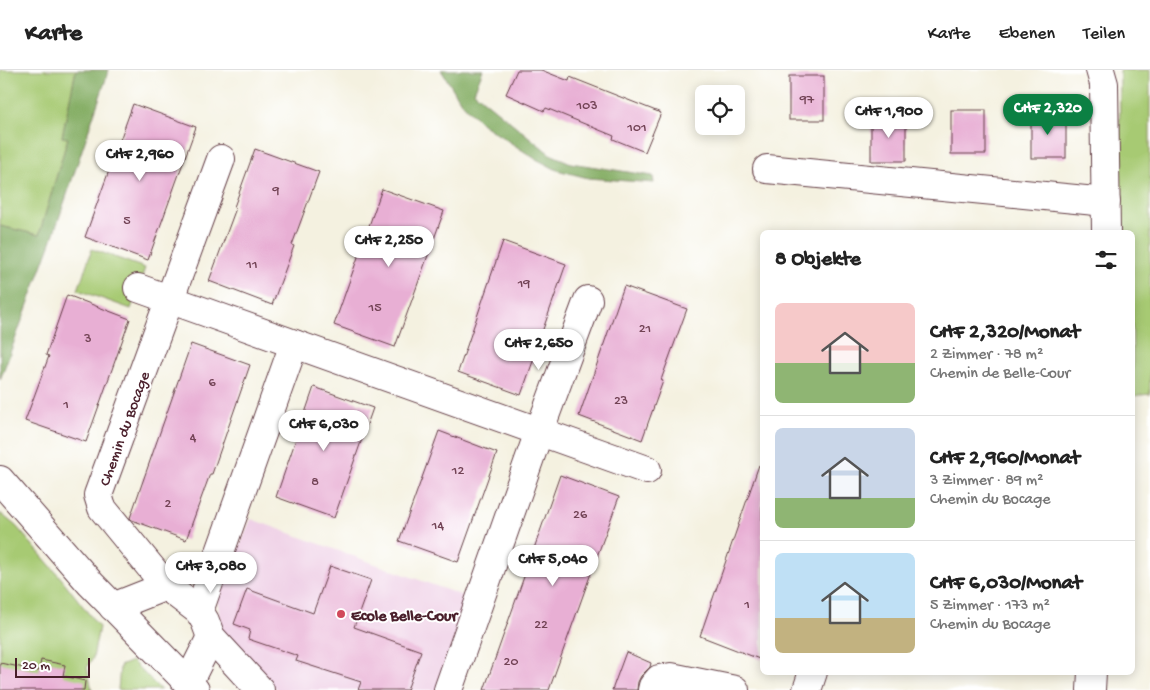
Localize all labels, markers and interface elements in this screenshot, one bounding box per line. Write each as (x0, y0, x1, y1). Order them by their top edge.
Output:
text: Karte (25, 20, 82, 49)
text: Karte (928, 24, 971, 45)
text: Ebenen (999, 24, 1055, 45)
text: Teilen (1083, 24, 1125, 45)
map controls (695, 85, 745, 135)
button: locate (695, 85, 745, 135)
house number: 97 (799, 92, 815, 109)
pin: CHF 2,320 (991, 93, 1105, 136)
pin: CHF 1,900 (832, 97, 946, 139)
house number: 103 (576, 98, 597, 115)
text: CHF 2,320 (1014, 100, 1082, 119)
text: CHF 1,900 (855, 103, 923, 122)
house number: 101 (626, 120, 647, 137)
pin: CHF 2,960 (83, 140, 197, 182)
text: CHF 2,960 (106, 146, 174, 165)
house number: 9 (271, 183, 280, 200)
house number: 5 (123, 213, 131, 230)
pin: CHF 2,250 (332, 226, 446, 268)
text: CHF 2,250 (355, 232, 423, 251)
icon: filters (1092, 246, 1120, 274)
text: 8 Objekte (775, 248, 861, 273)
house number: 11 (245, 257, 258, 274)
house number: 19 (517, 276, 530, 293)
house number: 15 (367, 300, 382, 317)
house number: 21 (639, 321, 651, 338)
text: CHF 2,320/Monat (930, 321, 1080, 346)
icon: home (815, 323, 875, 383)
pin: CHF 2,650 (482, 328, 596, 371)
house number: 3 (83, 331, 92, 348)
text: CHF 2,650 (505, 335, 573, 354)
text: 2 Zimmer · 78 m² (930, 346, 1043, 365)
text: Chemin de Belle-Cour (930, 365, 1070, 384)
street label: Chemin du Bocage (97, 369, 156, 489)
house number: 6 (208, 375, 216, 392)
house number: 23 (614, 393, 628, 410)
house number: 1 (62, 397, 69, 414)
pin: CHF 6,030 (267, 410, 381, 452)
text: CHF 6,030 (289, 416, 359, 435)
house number: 4 (190, 430, 197, 447)
text: CHF 2,960/Monat (930, 447, 1080, 472)
icon: home (815, 448, 875, 508)
house number: 12 (451, 463, 464, 480)
text: 3 Zimmer · 89 m² (930, 472, 1043, 491)
house number: 8 (311, 474, 319, 491)
text: Chemin du Bocage (930, 491, 1051, 510)
house number: 2 (165, 496, 172, 513)
house number: 26 (573, 507, 588, 524)
house number: 14 (431, 518, 445, 535)
pin: CHF 5,040 (496, 544, 610, 587)
text: CHF 5,040 (519, 551, 587, 570)
pin: CHF 3,080 (154, 552, 268, 594)
text: CHF 3,080 (176, 558, 246, 577)
text: CHF 6,030/Monat (930, 572, 1082, 597)
icon: home (815, 573, 875, 633)
house number: 1 (743, 597, 750, 614)
text: 5 Zimmer · 173 m² (930, 597, 1050, 616)
marker: Ecole Belle-Cour (335, 608, 347, 620)
place label: Ecole Belle-Cour (351, 608, 460, 627)
text: Chemin du Bocage (930, 616, 1051, 635)
house number: 22 (534, 617, 548, 634)
house number: 20 (504, 654, 518, 671)
scale bar (15, 655, 90, 678)
text: 20 m (22, 658, 50, 675)

